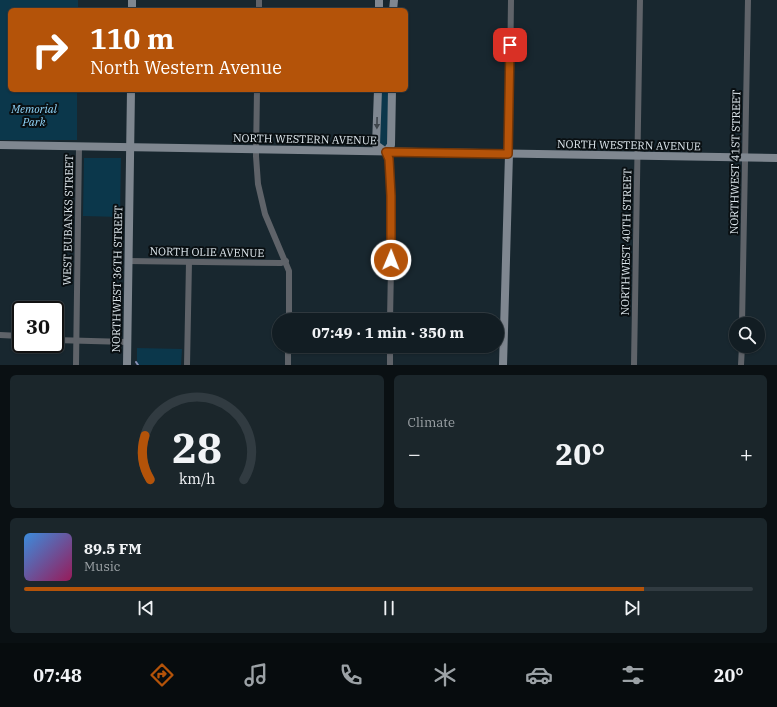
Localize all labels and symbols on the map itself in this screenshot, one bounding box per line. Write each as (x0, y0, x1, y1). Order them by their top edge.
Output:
pin (493, 28, 527, 62)
street label: NORTHWEST 41ST STREET (727, 90, 743, 234)
park label: Memorial Park (10, 102, 58, 129)
one-way arrow (374, 117, 380, 130)
street label: NORTH WESTERN AVENUE (233, 131, 377, 147)
street label: NORTH WESTERN AVENUE (557, 137, 701, 153)
street label: WEST EUBANKS STREET (60, 154, 76, 286)
street label: NORTHWEST 40TH STREET (618, 168, 634, 316)
street label: NORTHWEST 36TH STREET (109, 205, 125, 353)
position arrow (370, 239, 412, 281)
street label: NORTH OLIE AVENUE (149, 244, 265, 260)
speed limit sign: 30 (12, 301, 64, 353)

